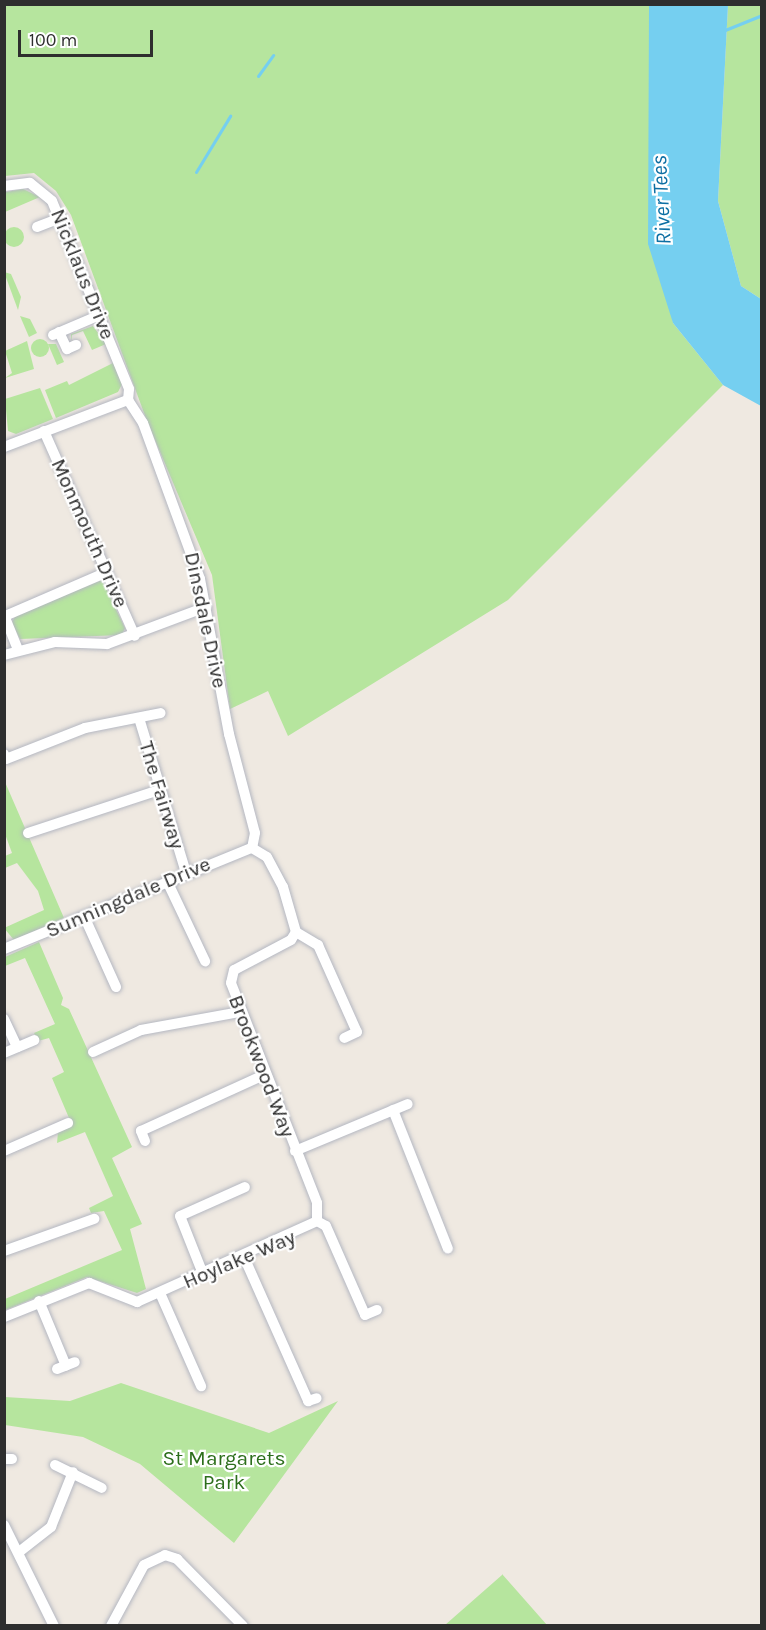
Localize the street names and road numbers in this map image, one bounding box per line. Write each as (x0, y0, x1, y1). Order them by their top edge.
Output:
street label: Nicklaus Drive (45, 205, 121, 343)
street label: Monmouth Drive (46, 455, 134, 611)
street label: Dinsdale Drive (179, 550, 233, 690)
street label: The Fairway (134, 738, 190, 852)
street label: Sunningdale Drive (42, 851, 214, 943)
street label: Brookwood Way (223, 991, 301, 1141)
street label: Hoylake Way (179, 1224, 299, 1294)

